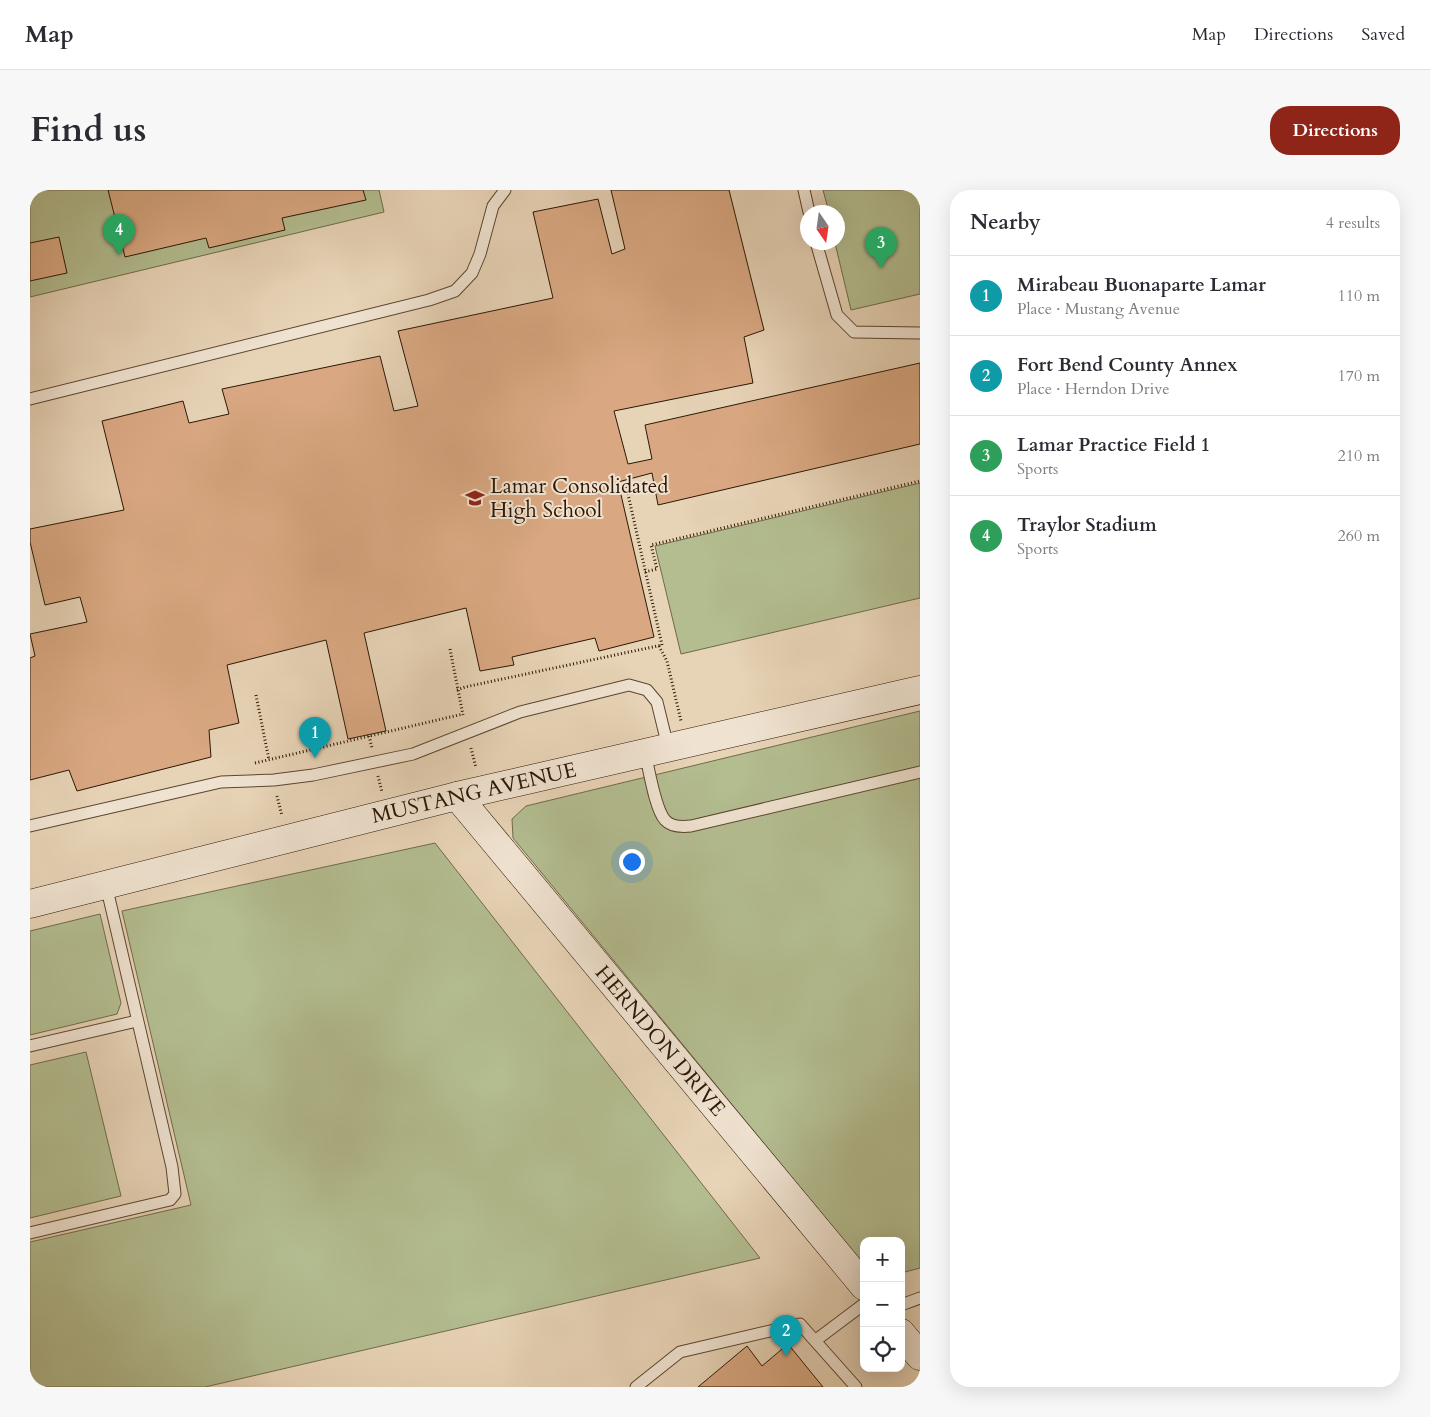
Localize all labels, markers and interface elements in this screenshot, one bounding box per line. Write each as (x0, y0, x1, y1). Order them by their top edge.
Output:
text: Map (25, 18, 74, 51)
text: Map (1192, 22, 1226, 47)
text: Directions (1254, 22, 1333, 47)
text: Saved (1361, 22, 1405, 47)
text: Find us (30, 106, 146, 154)
button: Directions (1270, 106, 1400, 155)
north arrow (800, 205, 845, 250)
text: Nearby (970, 208, 1041, 237)
text: 4 results (1326, 212, 1380, 234)
pin: 4 (103, 214, 135, 255)
pin: 3 (865, 227, 897, 268)
text: Mirabeau Buonaparte Lamar (1017, 272, 1266, 298)
text: 1 (982, 285, 990, 307)
text: 110 m (1338, 285, 1380, 307)
text: Place · Mustang Avenue (1017, 298, 1180, 320)
text: Fort Bend County Annex (1017, 352, 1238, 378)
text: 2 (982, 365, 990, 387)
text: 170 m (1338, 365, 1380, 387)
text: Place · Herndon Drive (1017, 378, 1169, 400)
text: Lamar Practice Field 1 (1017, 432, 1210, 458)
text: 3 (982, 445, 990, 467)
text: 210 m (1338, 445, 1380, 467)
text: Sports (1017, 458, 1058, 480)
place label: Lamar Consolidated High School (490, 472, 668, 525)
school or university icon: Lamar Consolidated High School (464, 487, 486, 509)
text: Traylor Stadium (1017, 512, 1157, 538)
text: 4 (982, 525, 990, 547)
text: 260 m (1338, 525, 1380, 547)
text: Sports (1017, 538, 1058, 560)
pin: 1 (299, 717, 331, 758)
street label: MUSTANG AVENUE (369, 755, 579, 831)
your location (619, 849, 645, 875)
street label: HERNDON DRIVE (588, 959, 732, 1123)
map controls (860, 1237, 905, 1372)
button: + (860, 1237, 905, 1282)
button: − (860, 1282, 905, 1327)
pin: 2 (770, 1315, 802, 1356)
button: locate (860, 1327, 905, 1372)

